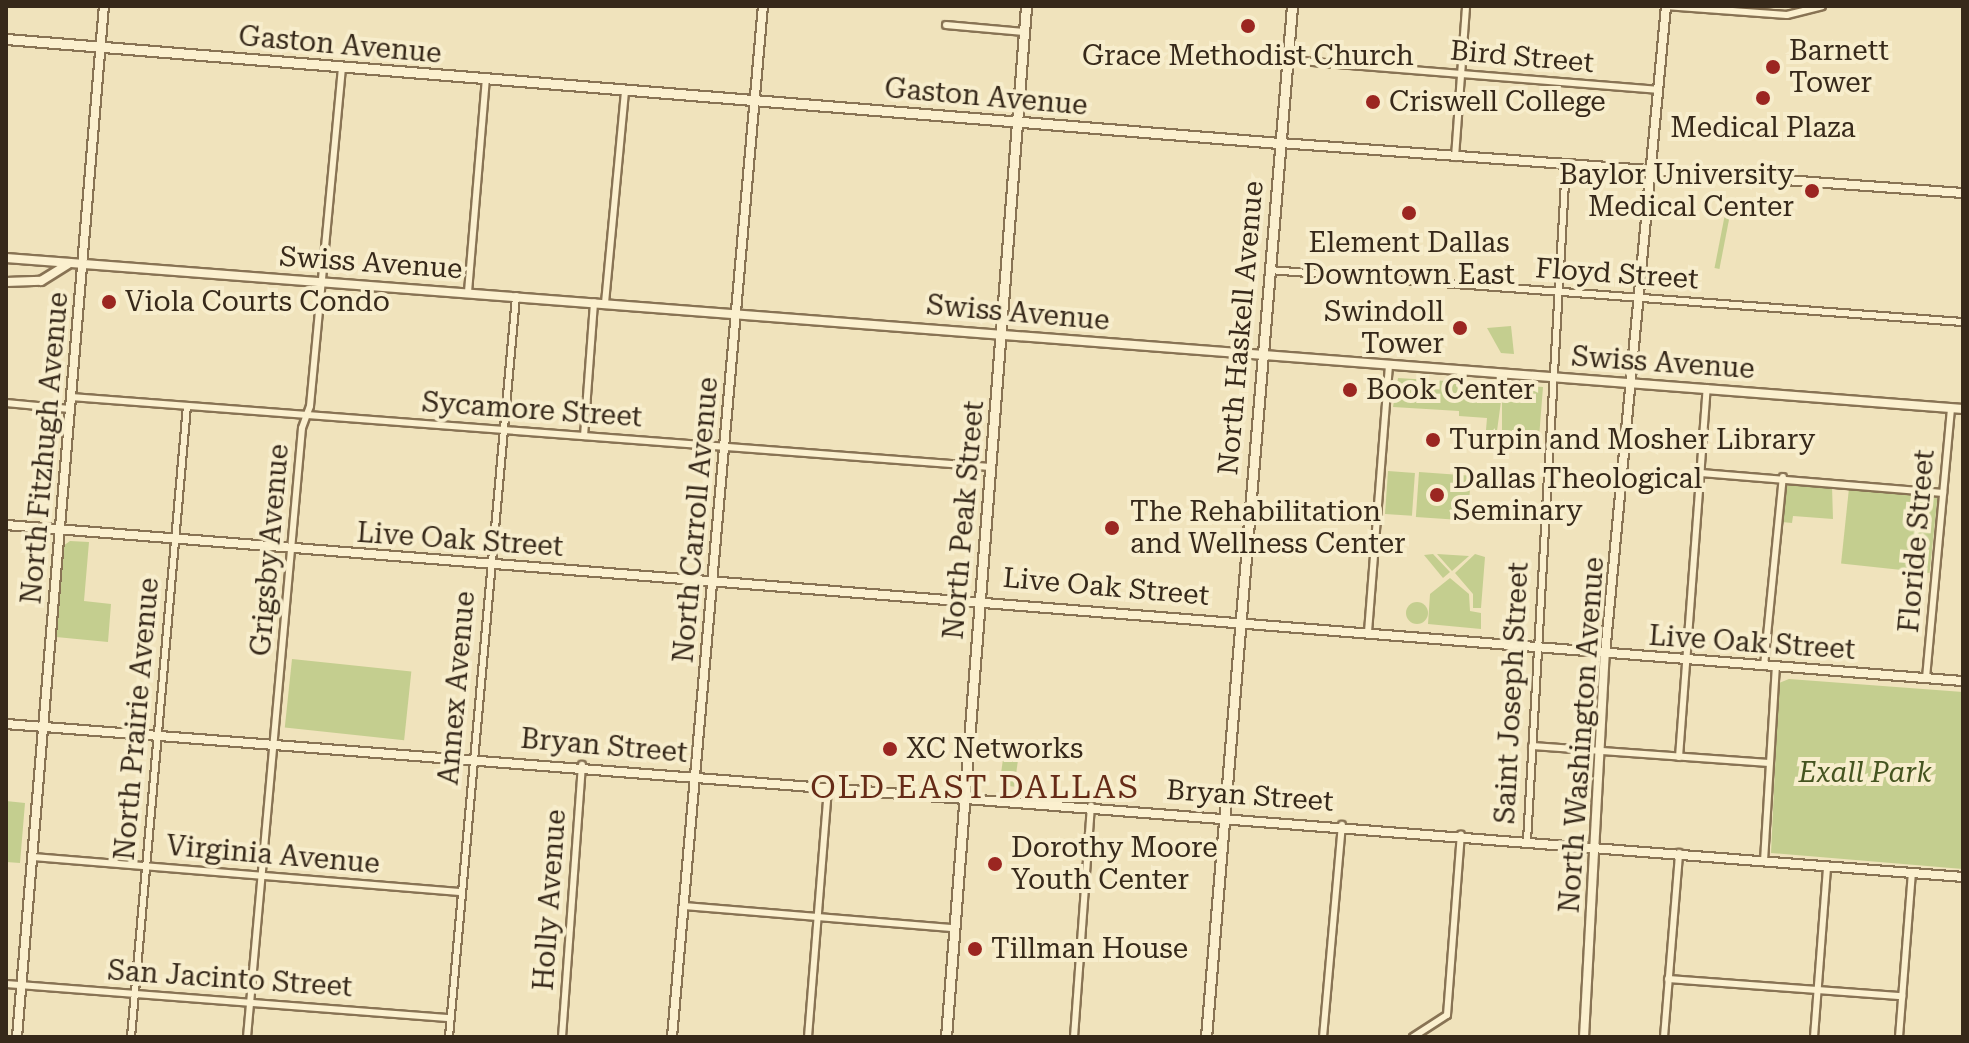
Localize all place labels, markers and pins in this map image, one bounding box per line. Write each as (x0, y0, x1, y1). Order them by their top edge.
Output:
marker: Grace Methodist Church (1239, 17, 1257, 35)
place label: Barnett Tower (1789, 34, 1889, 100)
place label: Grace Methodist Church (1082, 39, 1414, 73)
marker: Barnett Tower (1764, 58, 1782, 76)
place label: Criswell College (1389, 85, 1606, 119)
marker: Medical Plaza (1754, 89, 1772, 107)
marker: Criswell College (1364, 93, 1382, 111)
place label: Medical Plaza (1670, 111, 1856, 145)
place label: Baylor University Medical Center (1559, 158, 1794, 224)
marker: Baylor University Medical Center (1801, 180, 1823, 202)
marker: Element Dallas Downtown East (1400, 204, 1418, 222)
place label: Element Dallas Downtown East (1303, 226, 1515, 292)
place label: Viola Courts Condo (125, 285, 390, 319)
marker: Viola Courts Condo (100, 293, 118, 311)
place label: Swindoll Tower (1324, 295, 1444, 361)
marker: Swindoll Tower (1451, 319, 1469, 337)
place label: Book Center (1366, 373, 1535, 407)
marker: Book Center (1341, 381, 1359, 399)
place label: Turpin and Mosher Library (1449, 423, 1815, 457)
marker: Turpin and Mosher Library (1424, 431, 1442, 449)
place label: Dallas Theological Seminary (1453, 462, 1702, 528)
marker: Dallas Theological Seminary (1428, 486, 1446, 504)
place label: The Rehabilitation and Wellness Center (1130, 495, 1406, 561)
marker: The Rehabilitation and Wellness Center (1101, 517, 1123, 539)
place label: XC Networks (906, 732, 1083, 766)
marker: XC Networks (881, 740, 899, 758)
place label: Dorothy Moore Youth Center (1011, 831, 1218, 897)
marker: Dorothy Moore Youth Center (986, 855, 1004, 873)
place label: Tillman House (991, 932, 1188, 966)
marker: Tillman House (966, 940, 984, 958)

